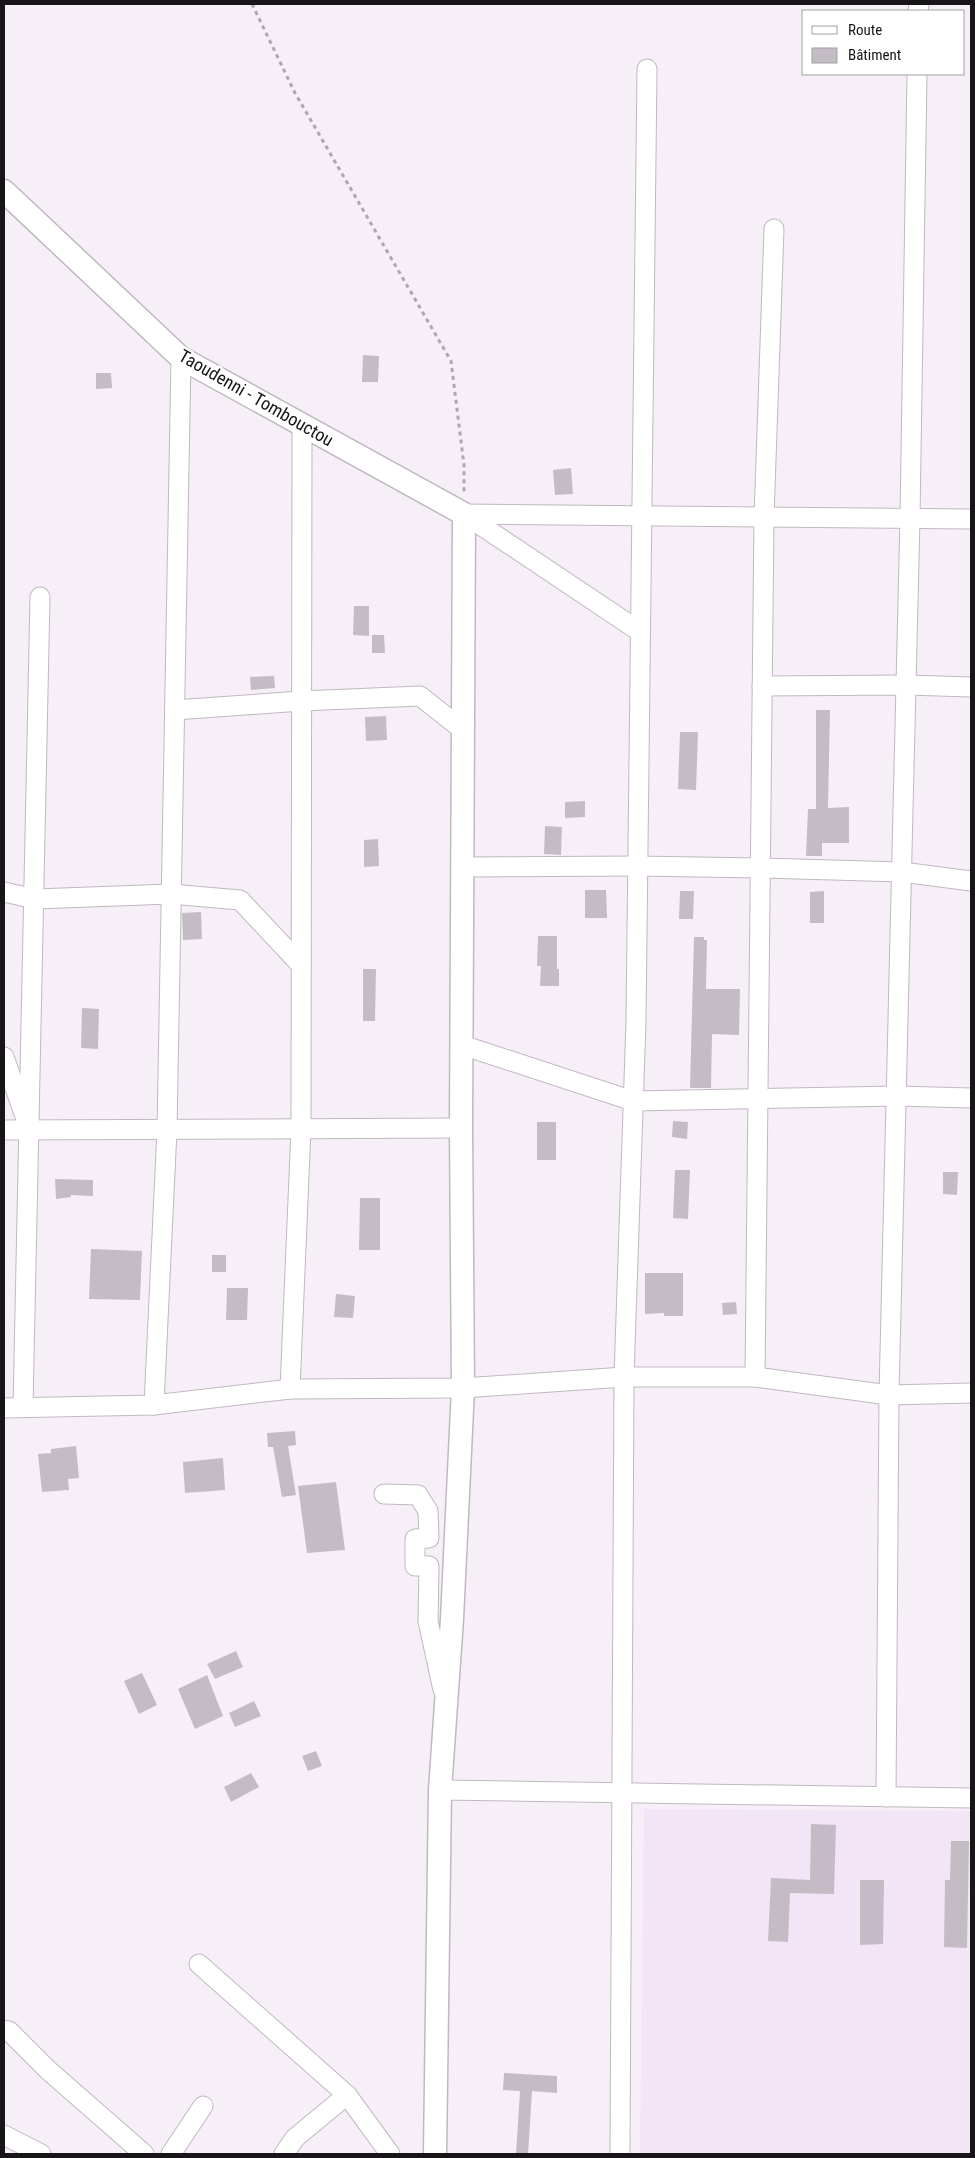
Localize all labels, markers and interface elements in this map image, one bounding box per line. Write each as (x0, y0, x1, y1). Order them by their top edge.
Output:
legend (802, 10, 965, 75)
text: Route (848, 21, 882, 39)
text: Bâtiment (848, 46, 901, 64)
street label: Taoudenni - Tombouctou (175, 345, 337, 450)

